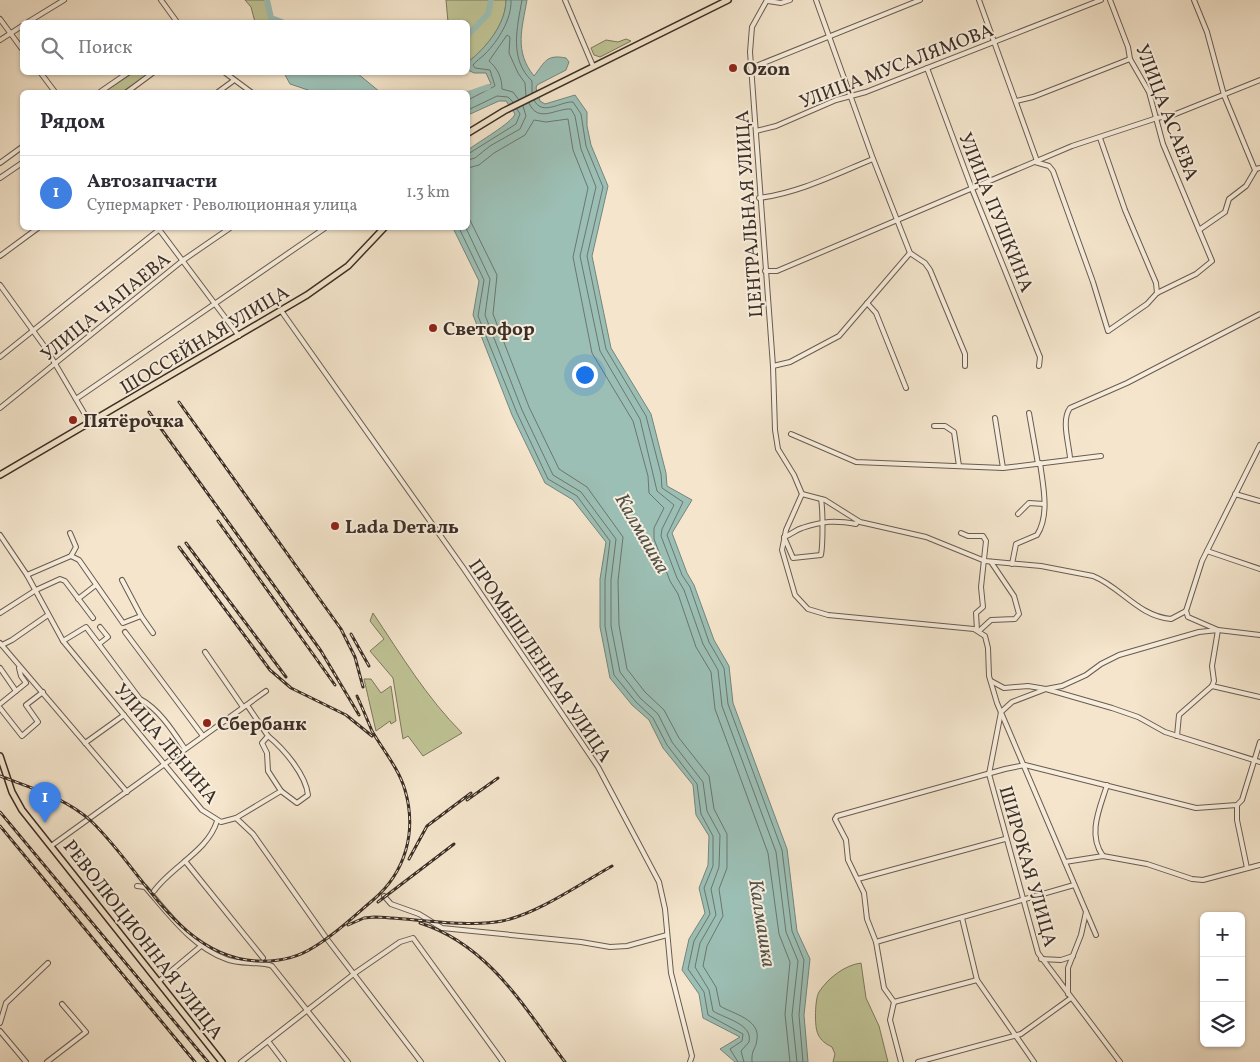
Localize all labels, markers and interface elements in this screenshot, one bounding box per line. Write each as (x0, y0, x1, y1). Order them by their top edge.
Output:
street label: УЛИЦА МУСАЛЯМОВА (796, 18, 997, 116)
search box (20, 20, 470, 75)
icon: search (38, 34, 66, 62)
text: Поиск (78, 35, 132, 61)
street label: УЛИЦА АСАЕВА (1128, 41, 1204, 185)
place label: Ozon (743, 57, 790, 83)
marker: Ozon (727, 62, 739, 74)
text: Рядом (40, 108, 105, 137)
street label: ЦЕНТРАЛЬНАЯ УЛИЦА (730, 109, 770, 318)
street label: УЛИЦА ПУШКИНА (951, 129, 1039, 296)
text: Автозапчасти (87, 169, 217, 195)
text: 1 (53, 182, 59, 204)
text: 1.3 km (406, 182, 450, 204)
text: Супермаркет · Революционная улица (87, 195, 358, 217)
street label: УЛИЦА ЧАПАЕВА (36, 247, 177, 368)
street label: ШОССЕЙНАЯ УЛИЦА (116, 280, 294, 401)
place label: Светофор (443, 317, 535, 343)
marker: Светофор (427, 322, 439, 334)
your location (572, 362, 598, 388)
place label: Пятёрочка (83, 409, 184, 435)
marker: Пятёрочка (67, 414, 79, 426)
water label: Калмашка (607, 488, 676, 580)
place label: Lada Dеталь (345, 515, 459, 541)
marker: Lada Dеталь (329, 520, 341, 532)
street label: ПРОМЫШЛЕННАЯ УЛИЦА (461, 554, 617, 768)
street label: УЛИЦА ЛЕНИНА (107, 678, 224, 810)
place label: Сбербанк (217, 712, 307, 738)
marker: Сбербанк (201, 717, 213, 729)
pin: 1 (29, 782, 61, 823)
street label: ШИРОКАЯ УЛИЦА (992, 783, 1063, 950)
street label: РЕВОЛЮЦИОННАЯ УЛИЦА (56, 835, 229, 1045)
water label: Калмашка (740, 877, 782, 969)
map controls (1200, 912, 1245, 1047)
button: + (1200, 912, 1245, 957)
button: − (1200, 957, 1245, 1002)
button: layers (1200, 1002, 1245, 1047)

